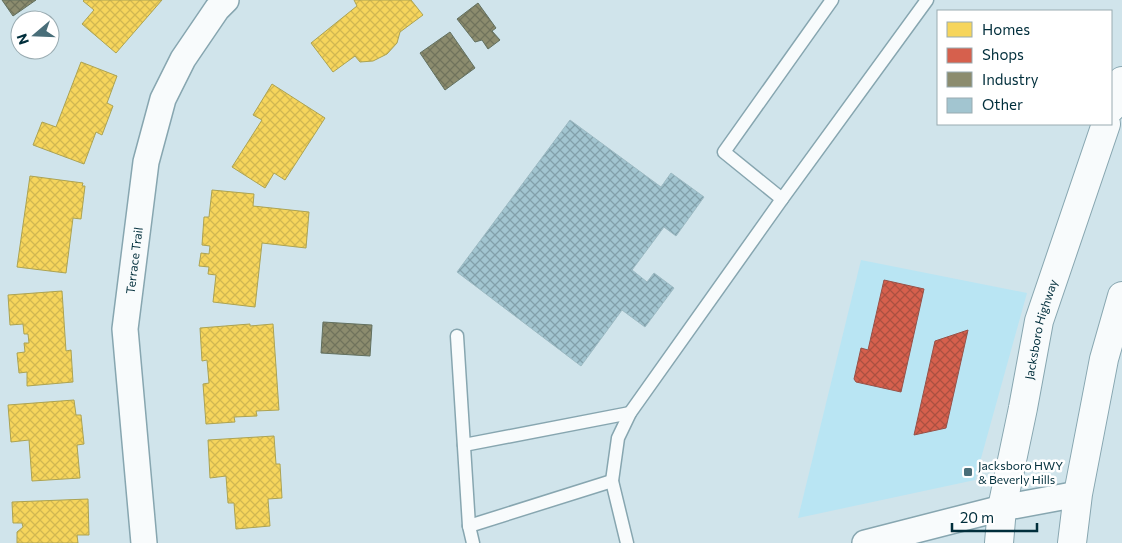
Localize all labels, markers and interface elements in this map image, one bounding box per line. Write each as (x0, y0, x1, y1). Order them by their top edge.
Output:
north arrow (10, 10, 60, 60)
legend (937, 10, 1112, 125)
text: Homes (982, 20, 1030, 38)
text: N (12, 32, 32, 47)
text: Shops (982, 45, 1024, 63)
text: Industry (982, 70, 1039, 88)
text: Other (982, 95, 1023, 113)
street label: Terrace Trail (122, 226, 145, 295)
street label: Jacksboro Highway (1021, 277, 1060, 381)
place label: Jacksboro HWY & Beverly Hills (978, 458, 1063, 486)
marker: Jacksboro HWY & Beverly Hills (962, 466, 974, 478)
scale bar (952, 500, 1037, 532)
text: 20 m (960, 508, 994, 526)

